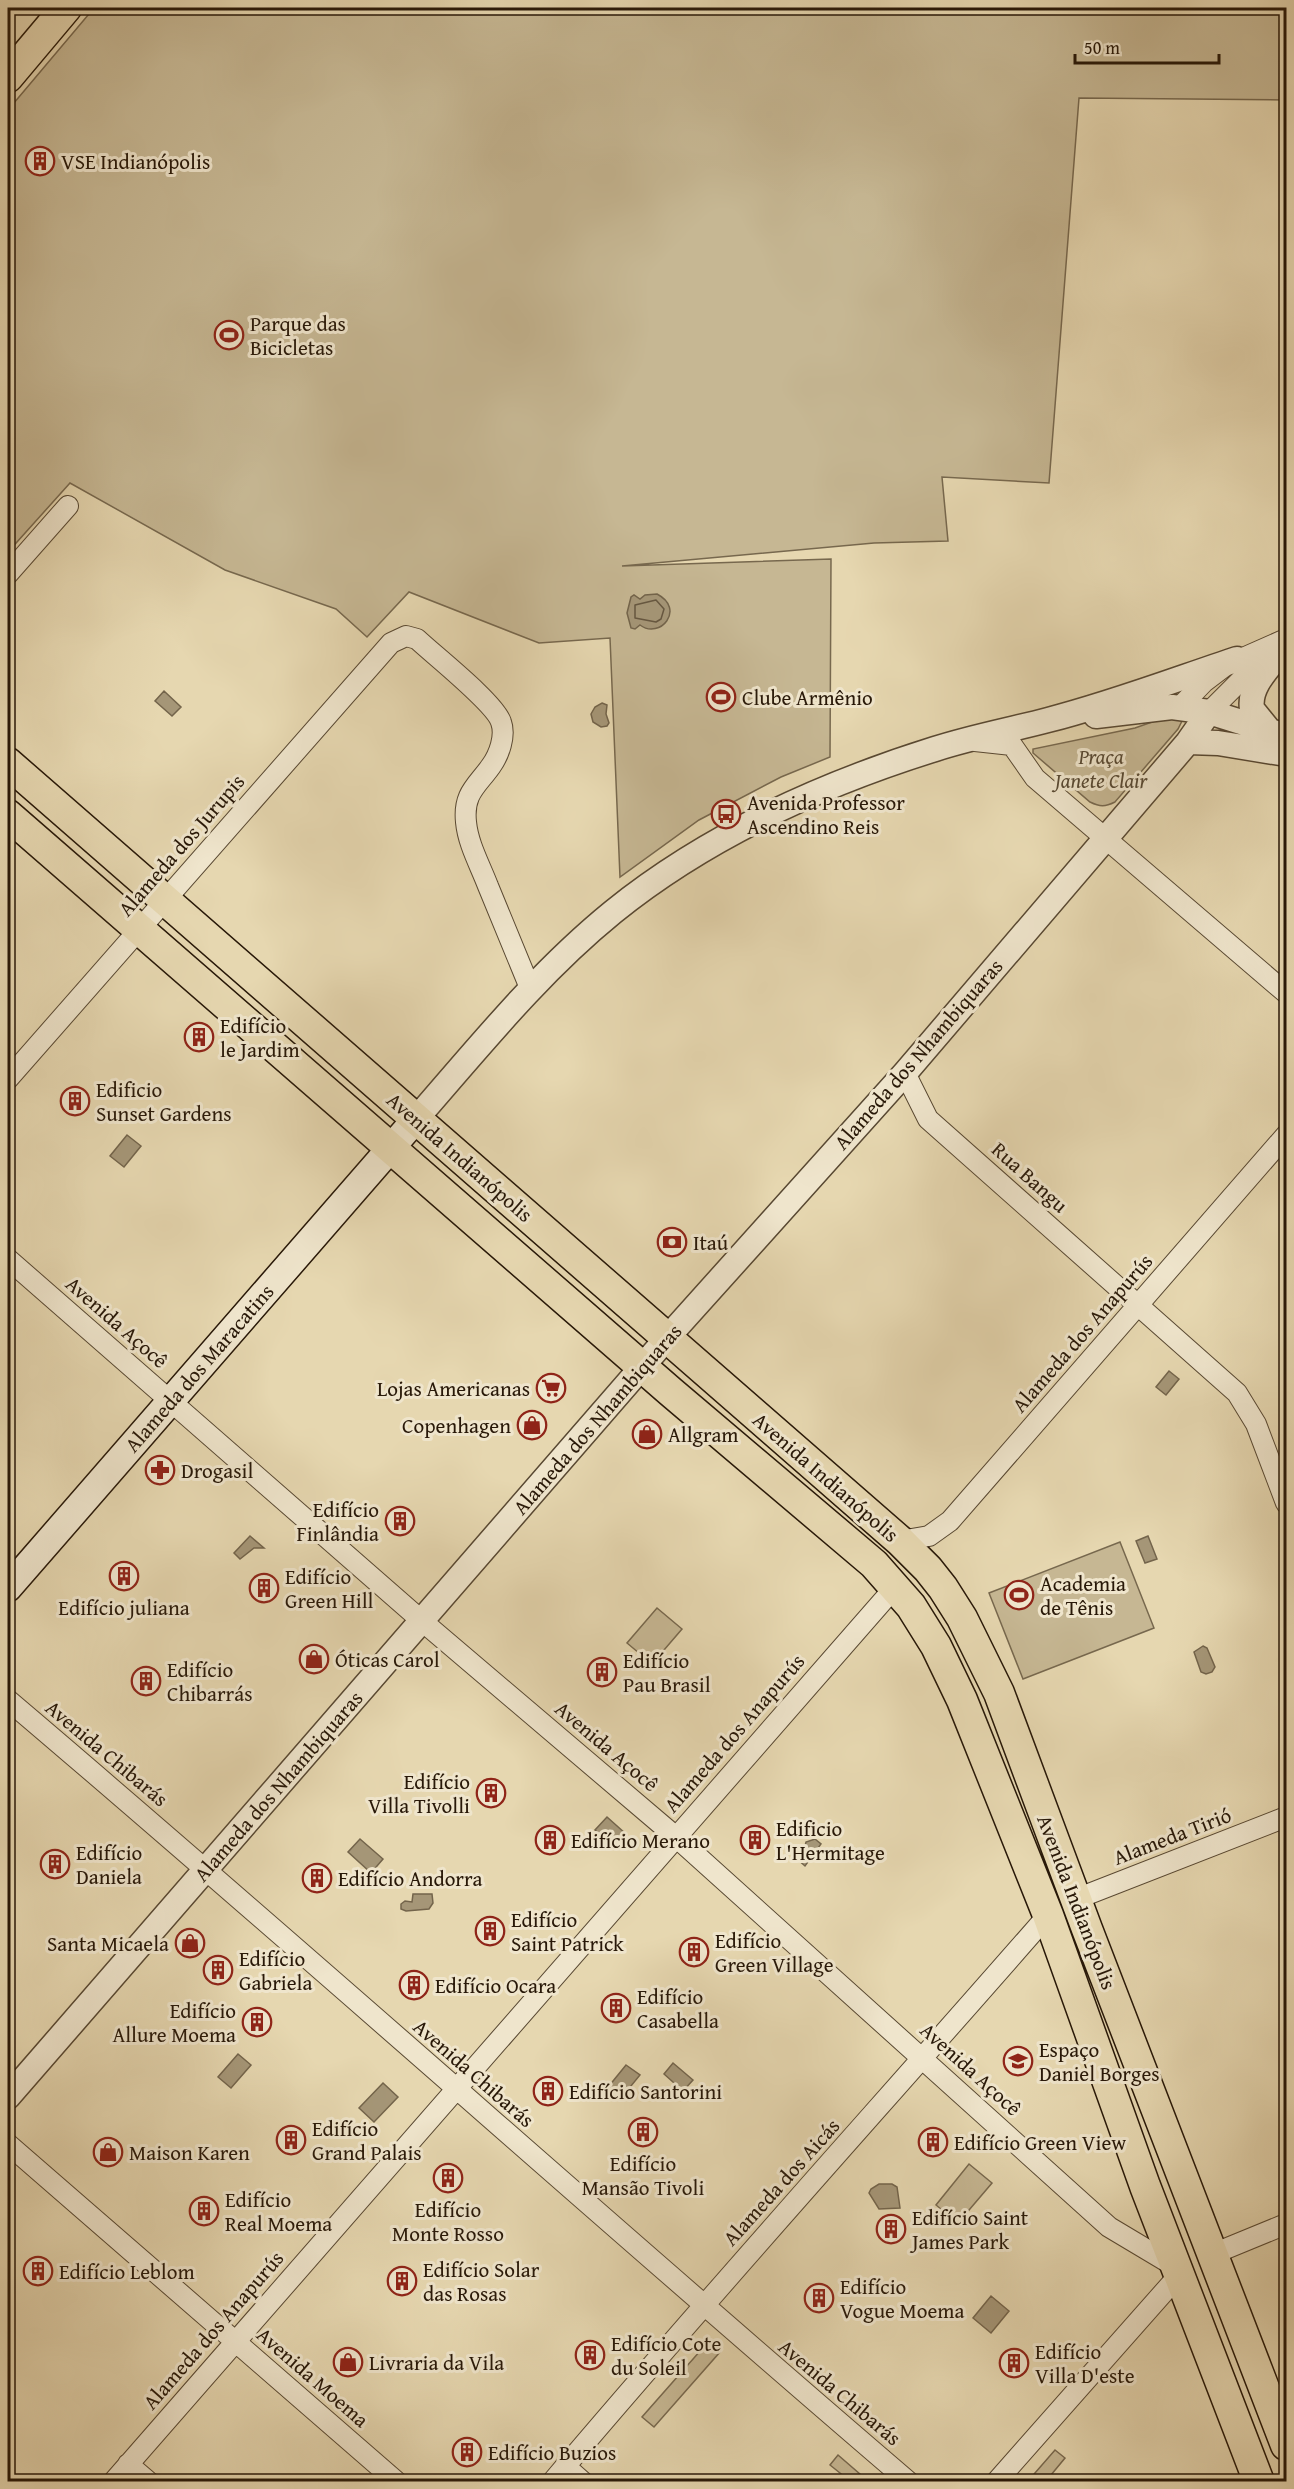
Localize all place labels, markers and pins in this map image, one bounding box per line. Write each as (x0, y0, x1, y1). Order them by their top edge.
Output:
building icon: VSE Indianópolis (24, 145, 56, 177)
place label: VSE Indianópolis (61, 146, 210, 177)
place label: Parque das Bicicletas (250, 308, 346, 363)
sports icon: Parque das Bicicletas (213, 319, 245, 351)
sports icon: Clube Armênio (705, 681, 737, 713)
place label: Clube Armênio (742, 682, 873, 713)
place label: Avenida Professor Ascendino Reis (747, 787, 905, 842)
bus stop icon: Avenida Professor Ascendino Reis (710, 798, 742, 830)
place label: Edifício le Jardim (220, 1010, 300, 1065)
building icon: Edifício le Jardim (183, 1021, 215, 1053)
place label: Edificio Sunset Gardens (96, 1074, 232, 1129)
building icon: Edificio Sunset Gardens (59, 1085, 91, 1117)
bank icon: Itaú (656, 1226, 688, 1258)
place label: Itaú (693, 1227, 729, 1258)
supermarket icon: Lojas Americanas (535, 1372, 567, 1404)
place label: Lojas Americanas (377, 1373, 530, 1404)
shop icon: Copenhagen (516, 1409, 548, 1441)
place label: Copenhagen (402, 1410, 511, 1441)
shop icon: Allgram (631, 1418, 663, 1450)
place label: Allgram (668, 1419, 739, 1450)
pharmacy icon: Drogasil (144, 1454, 176, 1486)
place label: Drogasil (181, 1455, 253, 1486)
place label: Edifício Finlândia (296, 1494, 379, 1549)
building icon: Edifício Finlândia (384, 1505, 416, 1537)
building icon: Edifício juliana (108, 1560, 140, 1592)
place label: Edifício Green Hill (285, 1561, 374, 1616)
place label: Academia de Tênis (1040, 1568, 1126, 1623)
building icon: Edifício Green Hill (248, 1572, 280, 1604)
sports icon: Academia de Tênis (1003, 1579, 1035, 1611)
place label: Edifício juliana (58, 1592, 190, 1623)
shop icon: Óticas Carol (298, 1643, 330, 1675)
place label: Óticas Carol (335, 1644, 440, 1675)
place label: Edifício Pau Brasil (623, 1645, 711, 1700)
place label: Edifício Chibarrás (167, 1654, 252, 1709)
building icon: Edifício Pau Brasil (586, 1656, 618, 1688)
building icon: Edifício Chibarrás (130, 1665, 162, 1697)
place label: Edifício Villa Tivolli (368, 1766, 470, 1821)
building icon: Edifício Villa Tivolli (475, 1777, 507, 1809)
place label: Edificio L'Hermitage (776, 1813, 885, 1868)
building icon: Edifício Merano (534, 1824, 566, 1856)
building icon: Edificio L'Hermitage (739, 1824, 771, 1856)
place label: Edifício Merano (571, 1825, 710, 1856)
place label: Edifício Daniela (76, 1837, 142, 1892)
building icon: Edifício Daniela (39, 1848, 71, 1880)
building icon: Edifício Andorra (301, 1862, 333, 1894)
place label: Edifício Andorra (338, 1863, 482, 1894)
place label: Edifício Saint Patrick (511, 1904, 624, 1959)
building icon: Edifício Saint Patrick (474, 1915, 506, 1947)
place label: Edifício Green Village (715, 1925, 834, 1980)
shop icon: Santa Micaela (174, 1927, 206, 1959)
place label: Santa Micaela (47, 1928, 169, 1959)
building icon: Edifício Green Village (678, 1936, 710, 1968)
place label: Edifício Gabriela (239, 1943, 312, 1998)
building icon: Edifício Gabriela (202, 1954, 234, 1986)
building icon: Edifício Ocara (398, 1969, 430, 2001)
place label: Edifício Ocara (435, 1970, 556, 2001)
place label: Edifício Casabella (637, 1981, 719, 2036)
building icon: Edifício Casabella (600, 1992, 632, 2024)
place label: Edifício Allure Moema (112, 1995, 236, 2050)
building icon: Edifício Allure Moema (241, 2006, 273, 2038)
place label: Espaço Daniel Borges (1039, 2034, 1160, 2089)
school or university icon: Espaço Daniel Borges (1002, 2045, 1034, 2077)
building icon: Edifício Santorini (532, 2075, 564, 2107)
place label: Edifício Santorini (569, 2076, 722, 2107)
place label: Edifício Grand Palais (312, 2113, 422, 2168)
building icon: Edifício Mansão Tivoli (627, 2116, 659, 2148)
building icon: Edifício Grand Palais (275, 2124, 307, 2156)
building icon: Edifício Green View (917, 2126, 949, 2158)
place label: Edifício Green View (954, 2127, 1126, 2158)
shop icon: Maison Karen (92, 2136, 124, 2168)
place label: Maison Karen (129, 2137, 250, 2168)
place label: Edifício Mansão Tivoli (582, 2148, 704, 2203)
building icon: Edifício Monte Rosso (432, 2162, 464, 2194)
place label: Edifício Real Moema (225, 2184, 332, 2239)
place label: Edifício Monte Rosso (392, 2194, 504, 2249)
building icon: Edifício Real Moema (188, 2195, 220, 2227)
place label: Edifício Saint James Park (909, 2202, 1029, 2257)
building icon: Edifício Saint James Park (875, 2213, 907, 2245)
place label: Edifício Solar das Rosas (423, 2254, 540, 2309)
building icon: Edifício Leblom (22, 2255, 54, 2287)
place label: Edifício Leblom (59, 2256, 195, 2287)
building icon: Edifício Solar das Rosas (386, 2265, 418, 2297)
place label: Edifício Vogue Moema (840, 2271, 964, 2326)
building icon: Edifício Vogue Moema (803, 2282, 835, 2314)
place label: Edifício Cote du Soleil (611, 2328, 721, 2383)
place label: Edifício Villa D'este (1035, 2336, 1135, 2391)
building icon: Edifício Cote du Soleil (574, 2339, 606, 2371)
shop icon: Livraria da Vila (332, 2346, 364, 2378)
place label: Livraria da Vila (369, 2347, 504, 2378)
building icon: Edifício Villa D'este (998, 2347, 1030, 2379)
building icon: Edifício Buzios (451, 2436, 483, 2468)
place label: Edifício Buzios (488, 2437, 616, 2468)

